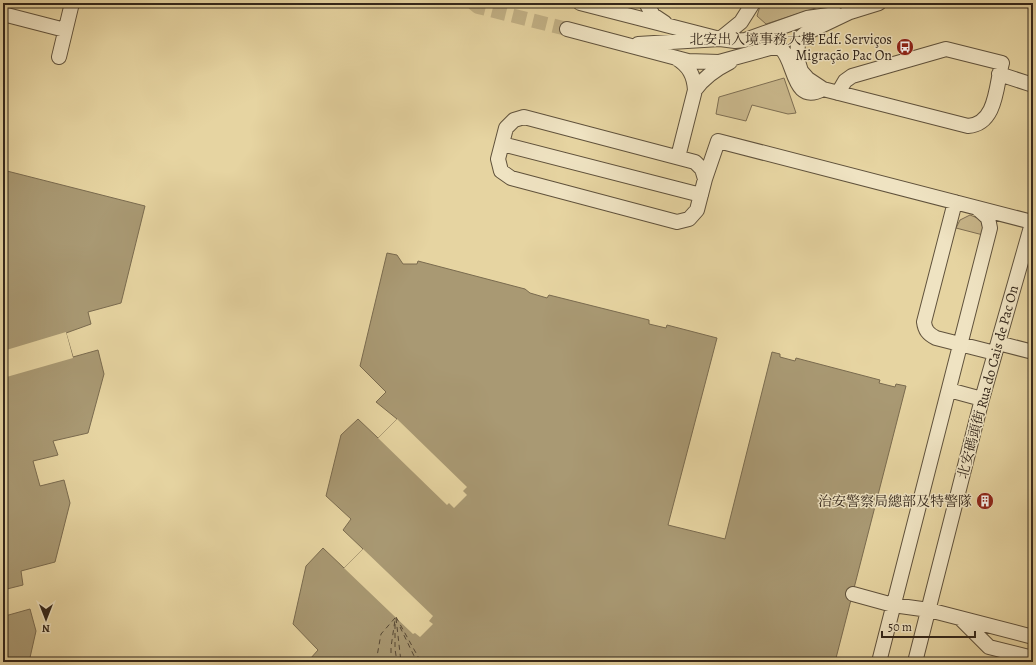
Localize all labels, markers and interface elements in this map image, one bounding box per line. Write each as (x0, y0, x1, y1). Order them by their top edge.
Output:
place label: 北安出入境事務大樓 Edf. Serviços Migração Pac On (689, 30, 892, 65)
bus stop icon: 北安出入境事務大樓 Edf. Serviços Migração Pac On (895, 37, 915, 57)
street label: 北安碼頭街 Rua do Cais de Pac On (953, 283, 1023, 481)
building icon: 治安警察局總部及特警隊 (975, 491, 995, 511)
place label: 治安警察局總部及特警隊 (818, 492, 972, 511)
north arrow (26, 599, 66, 639)
scale bar (882, 613, 975, 639)
text: 50 m (888, 619, 912, 635)
text: N (42, 621, 50, 636)

